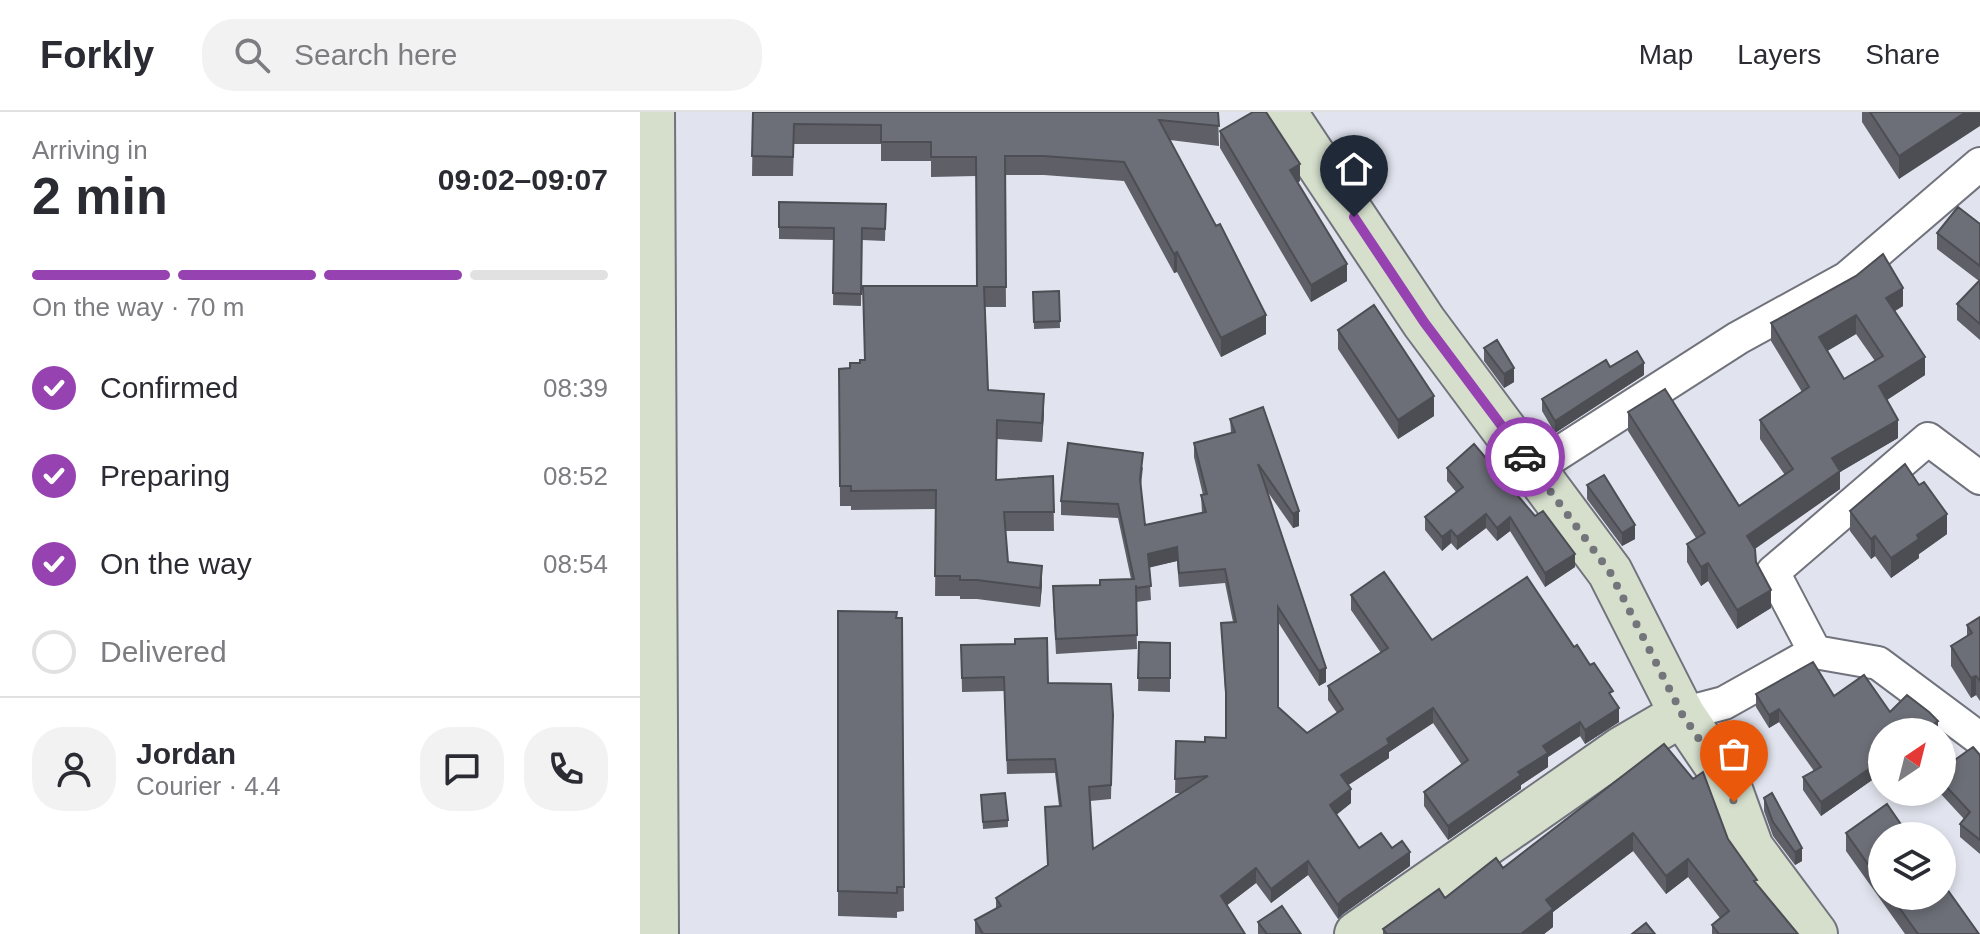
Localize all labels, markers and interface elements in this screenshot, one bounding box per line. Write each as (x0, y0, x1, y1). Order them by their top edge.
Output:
search box (202, 19, 762, 91)
icon: search (230, 33, 274, 77)
text: Forkly (40, 34, 154, 76)
text: Search here (294, 38, 457, 71)
text: Map (1639, 39, 1693, 70)
text: Layers (1737, 39, 1821, 70)
text: Share (1865, 39, 1940, 70)
text: Arriving in (32, 135, 148, 165)
pin (1320, 135, 1388, 217)
icon: home (1332, 147, 1376, 191)
text: 09:02–09:07 (438, 163, 608, 196)
text: 2 min (32, 167, 168, 225)
text: On the way · 70 m (32, 292, 244, 322)
icon: check (32, 366, 76, 410)
text: Confirmed (100, 371, 238, 404)
text: 08:39 (543, 373, 608, 403)
courier (1485, 417, 1565, 497)
icon: car (1503, 435, 1547, 479)
icon: check (32, 454, 76, 498)
text: Preparing (100, 459, 230, 492)
text: 08:52 (543, 461, 608, 491)
icon: check (32, 542, 76, 586)
text: On the way (100, 547, 252, 580)
text: 08:54 (543, 549, 608, 579)
text: Delivered (100, 635, 227, 668)
north arrow (1868, 718, 1956, 806)
map controls (1868, 718, 1956, 910)
pin (1700, 720, 1768, 802)
button: person (32, 727, 116, 811)
button: chat (420, 727, 504, 811)
button: phone (524, 727, 608, 811)
icon: bag (1712, 732, 1756, 776)
text: Jordan (136, 737, 236, 770)
text: Courier · 4.4 (136, 771, 281, 801)
button: layers (1868, 822, 1956, 910)

